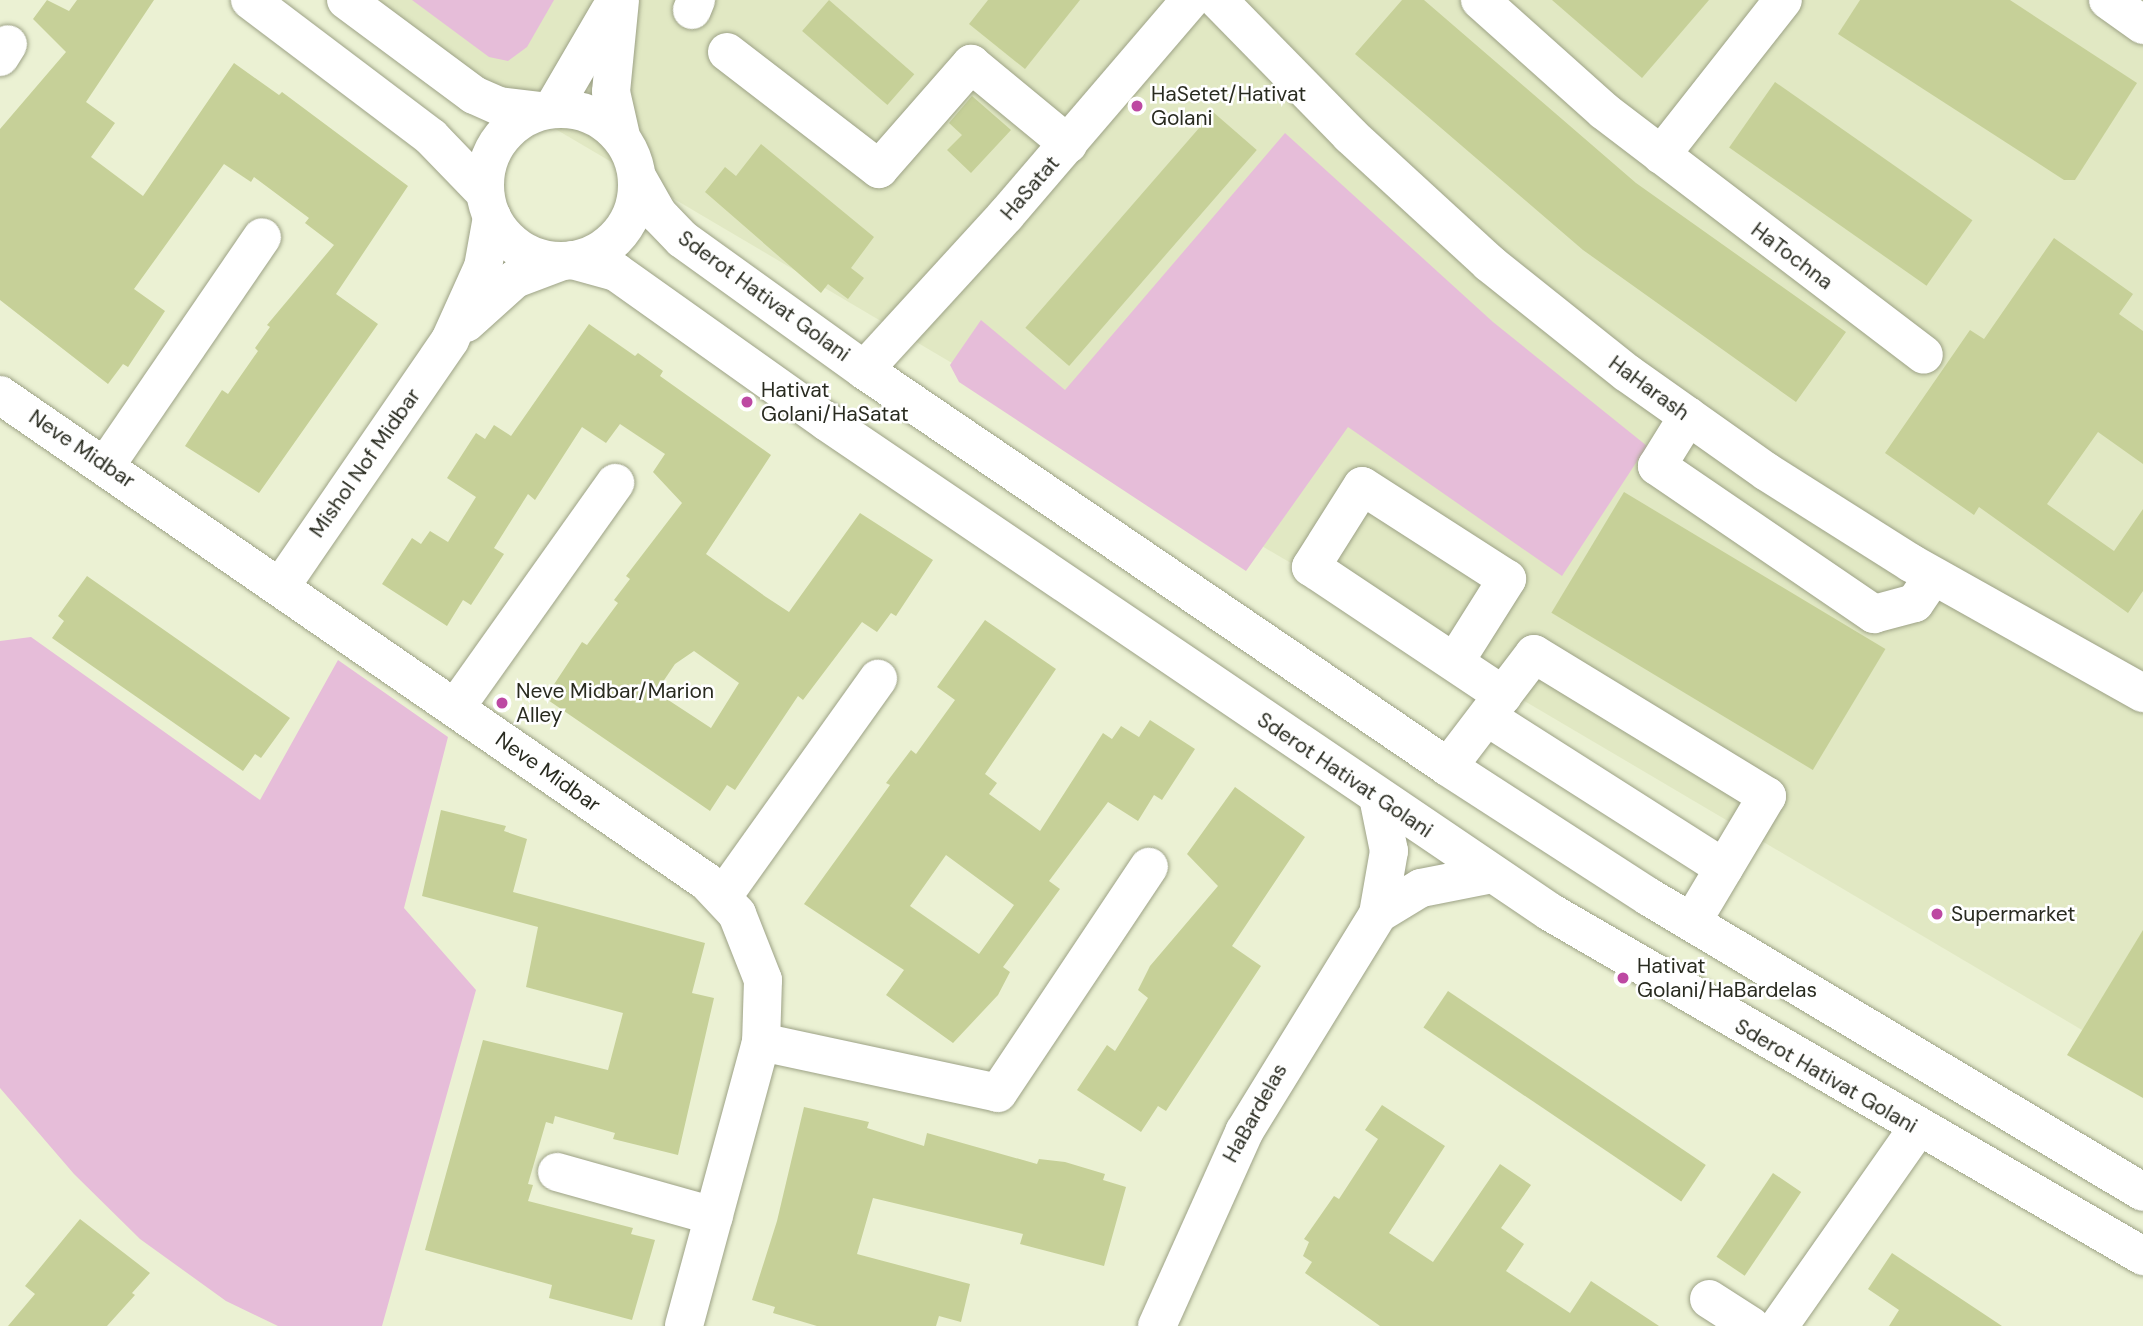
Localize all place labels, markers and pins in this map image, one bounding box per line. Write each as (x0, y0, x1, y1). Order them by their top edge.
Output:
place label: HaSetet/Hativat Golani (1151, 81, 1306, 131)
marker: HaSetet/Hativat Golani (1129, 98, 1145, 114)
place label: Hativat Golani/HaSatat (761, 377, 909, 427)
marker: Hativat Golani/HaSatat (739, 394, 755, 410)
place label: Neve Midbar/Marion Alley (516, 678, 714, 728)
marker: Neve Midbar/Marion Alley (494, 695, 510, 711)
place label: Supermarket (1951, 901, 2076, 927)
marker: Supermarket (1929, 906, 1945, 922)
place label: Hativat Golani/HaBardelas (1637, 953, 1817, 1003)
marker: Hativat Golani/HaBardelas (1615, 970, 1631, 986)

